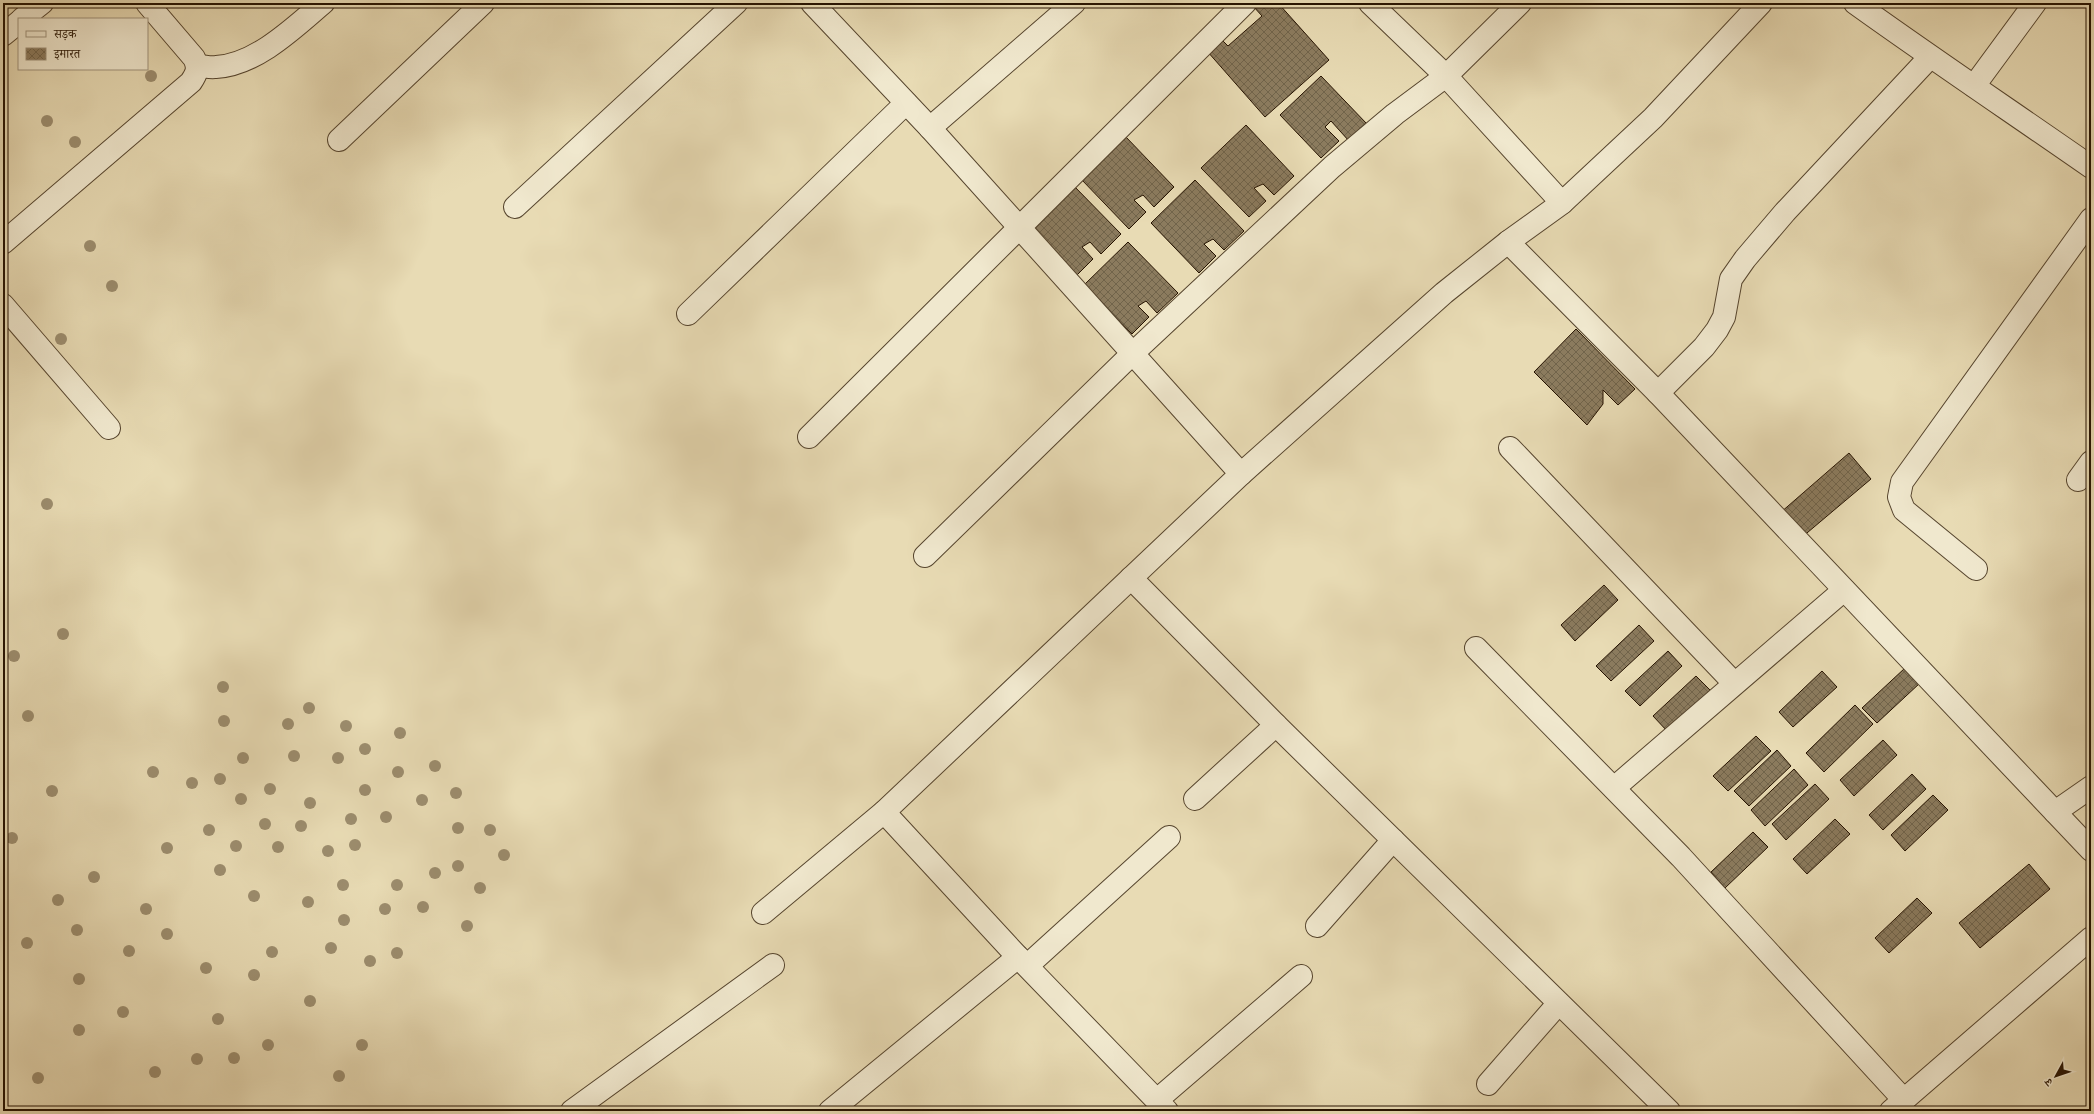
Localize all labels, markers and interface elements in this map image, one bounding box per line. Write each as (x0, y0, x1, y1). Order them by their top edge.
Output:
legend (18, 18, 148, 70)
text: सड़क (53, 27, 78, 42)
text: इमारत (53, 47, 81, 62)
north arrow (2036, 1056, 2076, 1096)
text: उ (2041, 1074, 2057, 1089)

